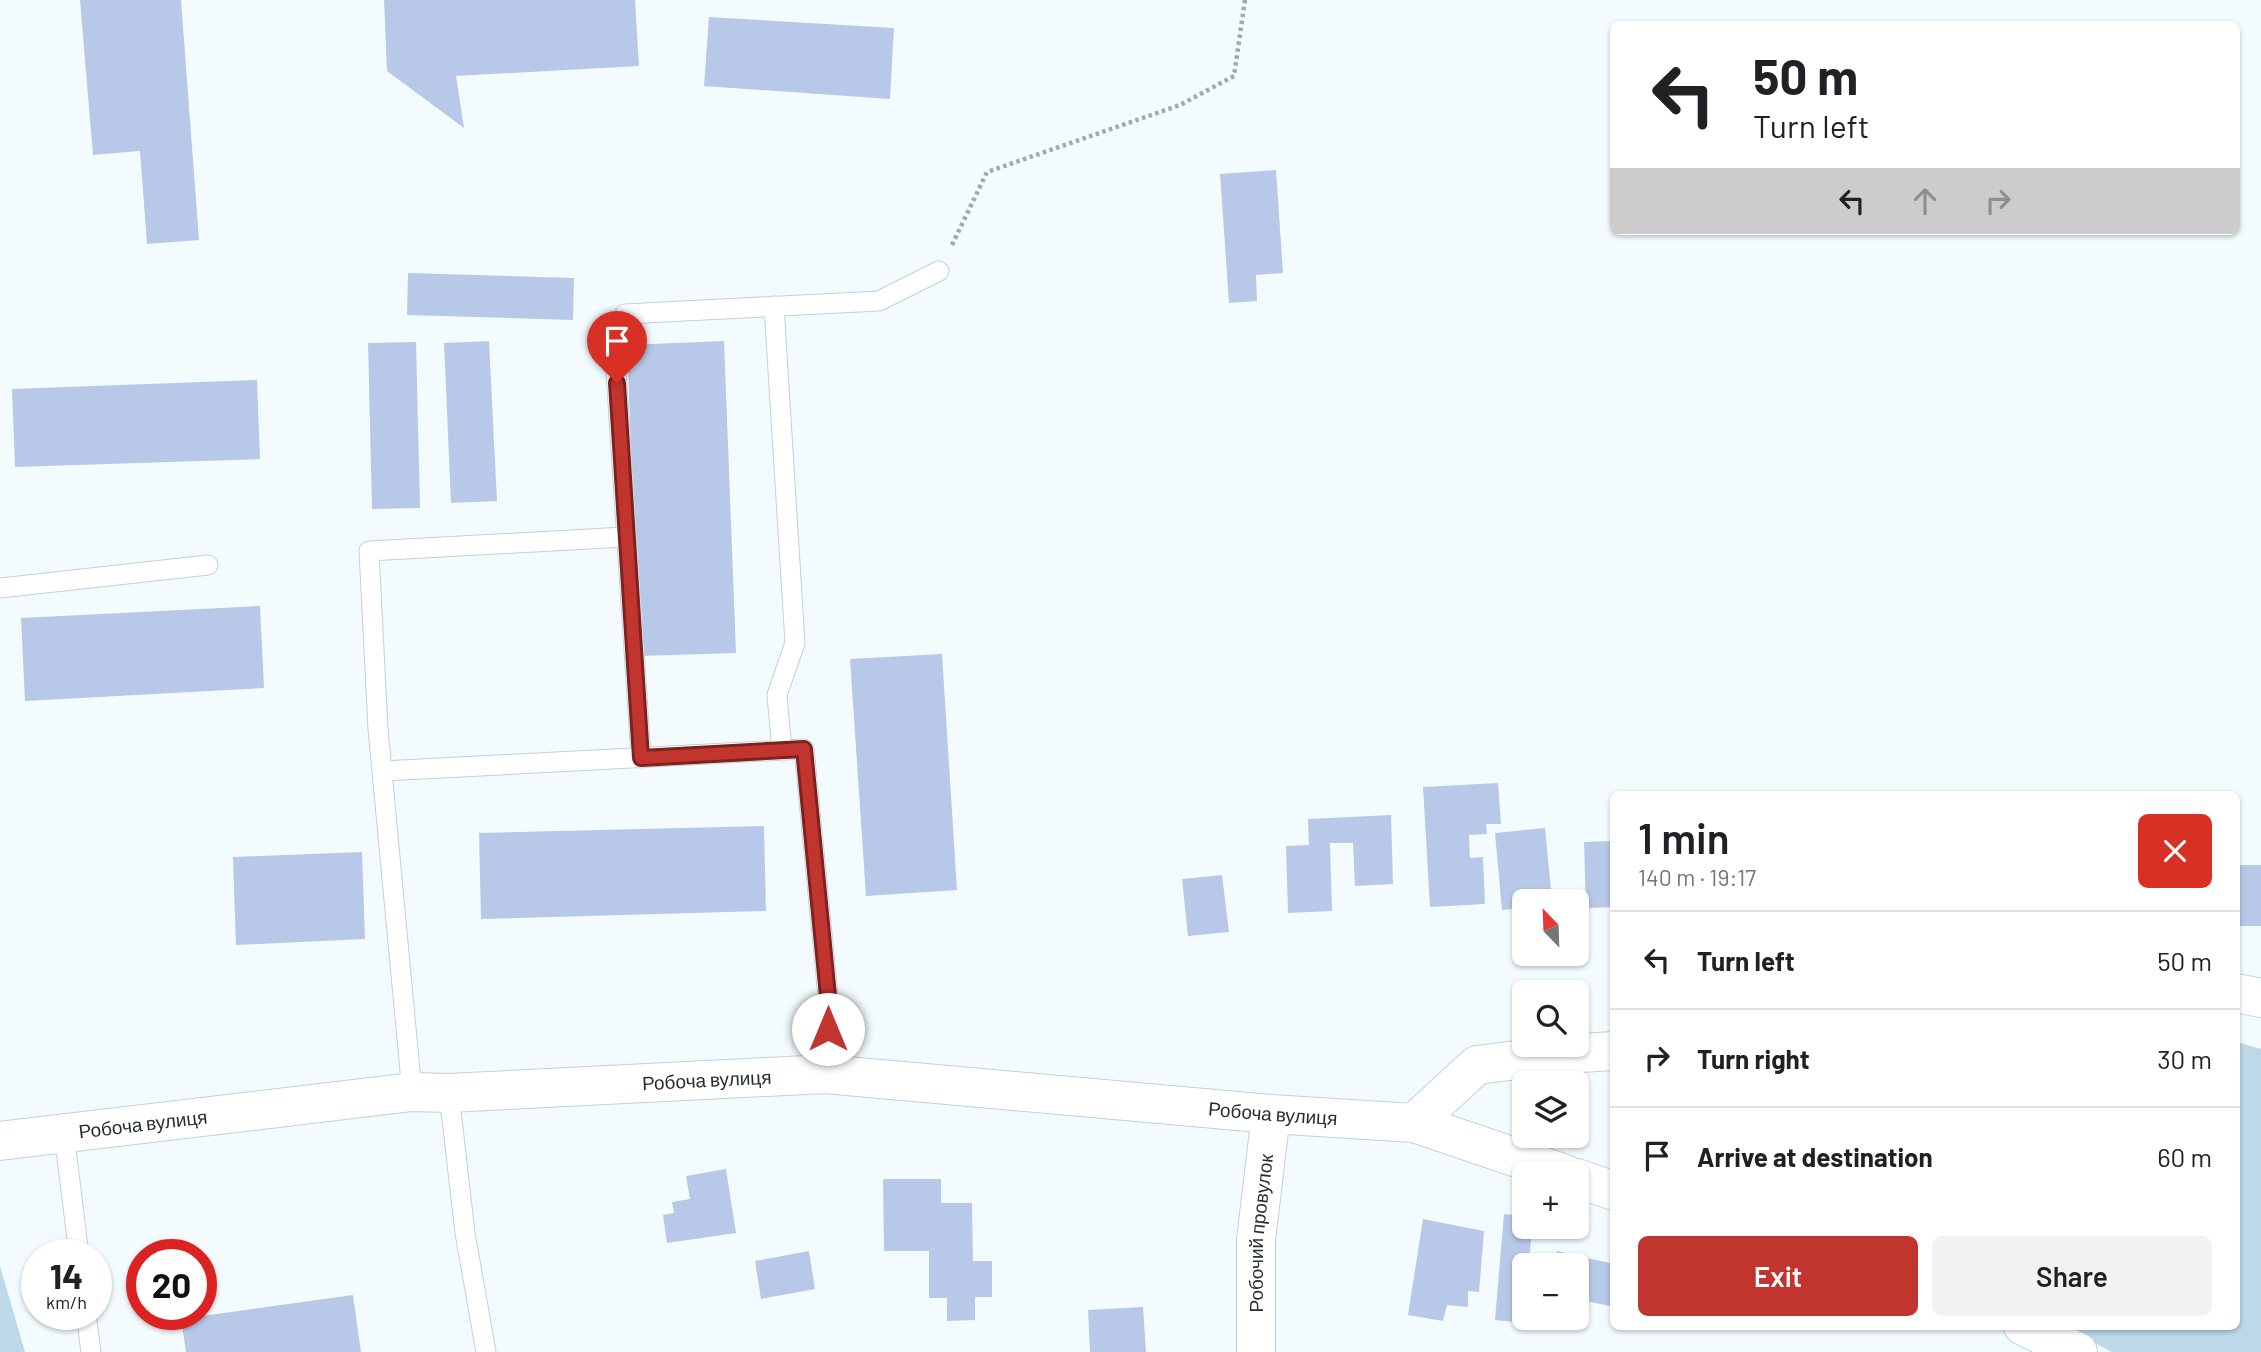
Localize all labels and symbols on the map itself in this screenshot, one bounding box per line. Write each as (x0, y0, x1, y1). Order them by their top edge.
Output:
pin (587, 311, 647, 383)
north arrow (1512, 889, 1589, 966)
position arrow (791, 992, 865, 1066)
street label: Робоча вулиця (642, 1065, 772, 1094)
street label: Робоча вулиця (1207, 1096, 1338, 1129)
street label: Робоча вулиця (77, 1104, 209, 1143)
street label: Робочий провулок (1244, 1152, 1277, 1312)
speed limit sign: 20 (126, 1239, 217, 1330)

